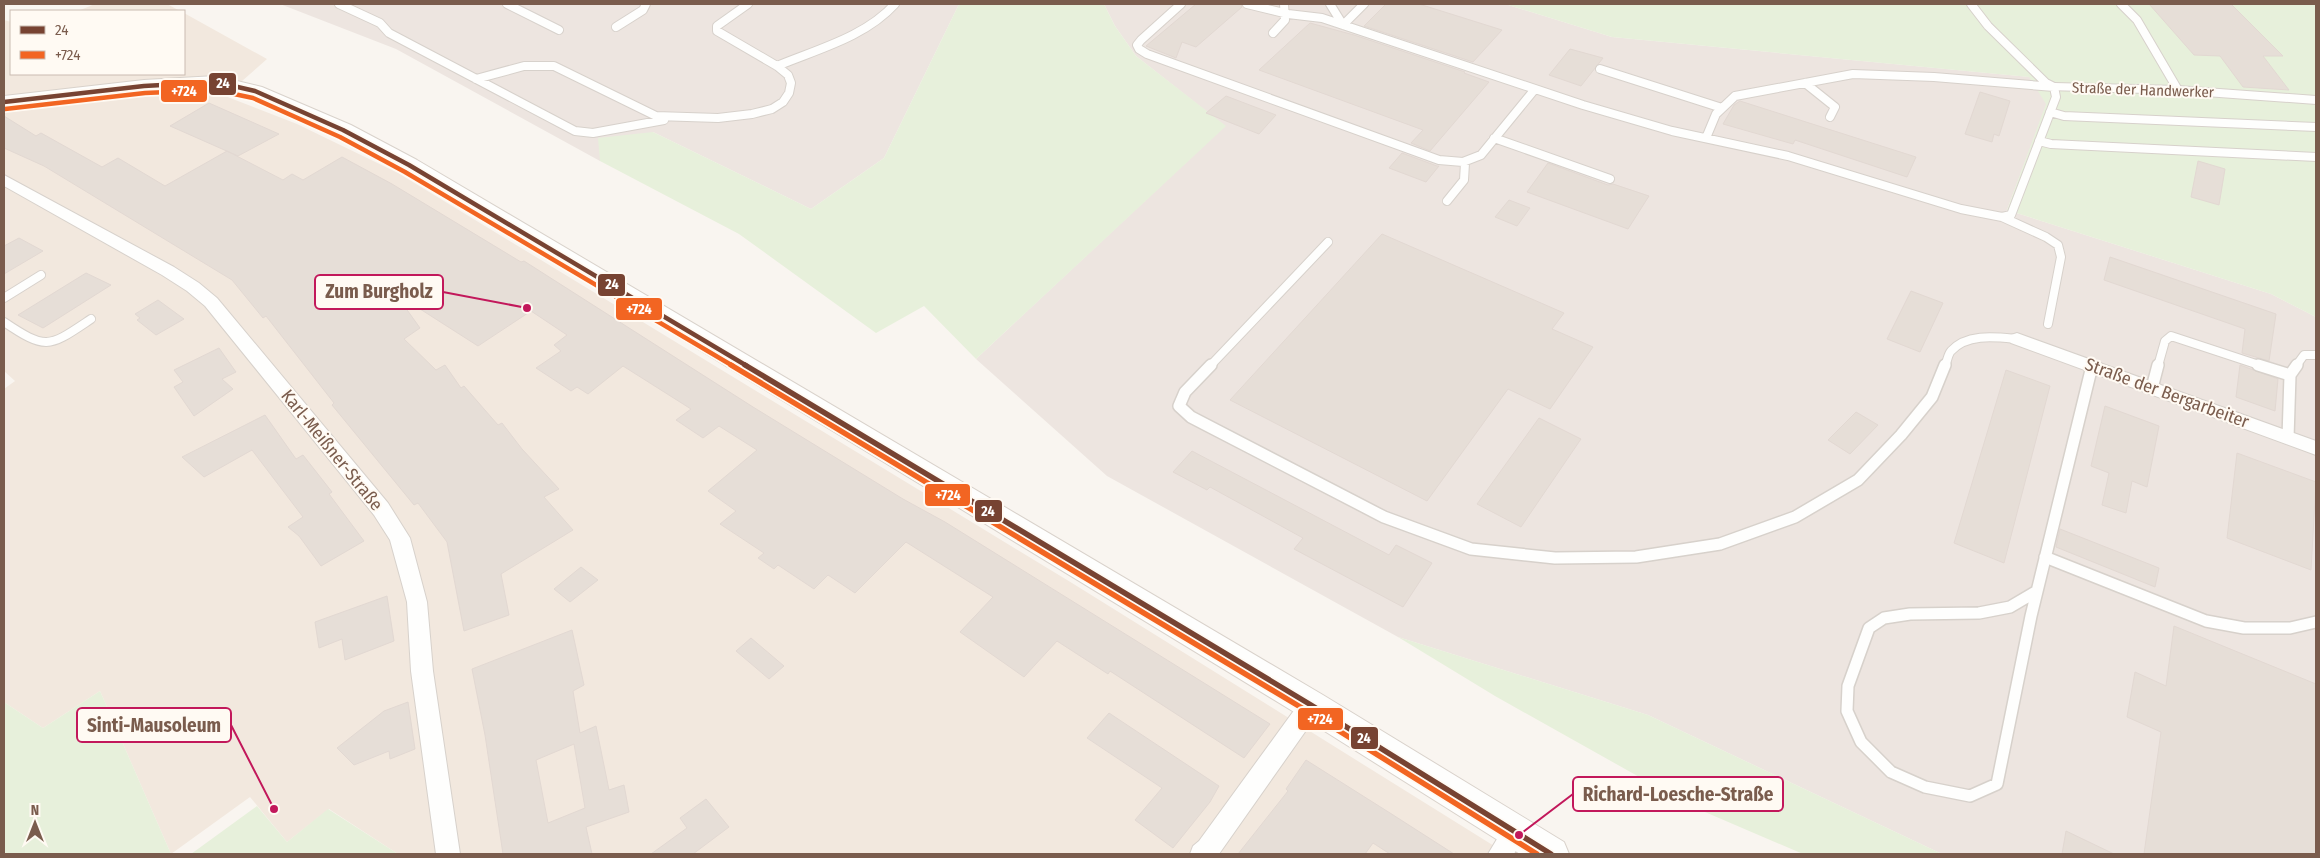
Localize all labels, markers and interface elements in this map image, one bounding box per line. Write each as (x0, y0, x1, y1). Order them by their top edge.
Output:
legend (10, 10, 185, 75)
text: 24 (55, 21, 69, 39)
text: +724 (55, 46, 80, 64)
line badge: 24 (208, 72, 237, 96)
text: 24 (215, 75, 230, 92)
line badge: +724 (160, 79, 208, 103)
street label: Straße der Handwerker (2072, 79, 2215, 101)
text: +724 (171, 83, 197, 100)
line badge: 24 (597, 273, 626, 297)
callout: Zum Burgholz (315, 275, 443, 309)
text: 24 (604, 276, 619, 293)
text: Zum Burgholz (325, 280, 433, 303)
line badge: +724 (615, 297, 663, 321)
text: +724 (626, 301, 652, 318)
street label: Straße der Bergarbeiter (2082, 353, 2253, 433)
street label: Karl-Meißner-Straße (276, 385, 388, 515)
line badge: +724 (924, 483, 971, 507)
text: +724 (935, 487, 961, 504)
line badge: 24 (974, 499, 1003, 523)
text: 24 (980, 503, 995, 520)
line badge: +724 (1297, 707, 1344, 731)
callout: Sinti-Mausoleum (77, 708, 231, 742)
text: +724 (1307, 711, 1333, 728)
text: Sinti-Mausoleum (87, 714, 221, 737)
line badge: 24 (1350, 726, 1379, 750)
text: 24 (1356, 730, 1371, 747)
callout: Richard-Loesche-Straße (1573, 777, 1783, 811)
text: Richard-Loesche-Straße (1583, 783, 1774, 806)
north arrow (10, 798, 60, 848)
text: N (31, 802, 39, 819)

